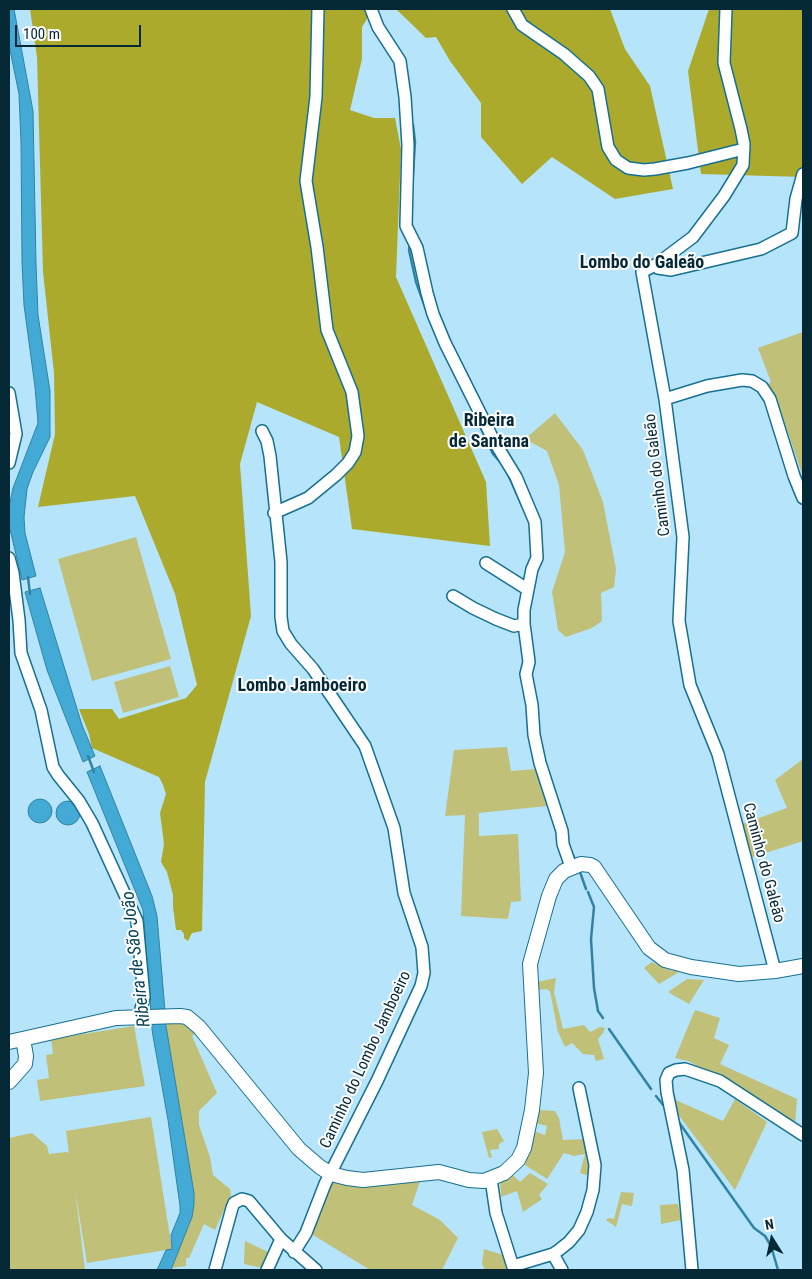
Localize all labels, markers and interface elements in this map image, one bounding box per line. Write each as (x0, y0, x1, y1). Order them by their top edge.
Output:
scale bar (18, 15, 144, 47)
text: 100 m (23, 25, 60, 43)
district label: Lombo do Galeão (580, 252, 704, 274)
district label: Ribeira de Santana (449, 410, 529, 452)
street label: Caminho do Galeão (641, 413, 675, 537)
district label: Lombo Jamboeiro (237, 675, 367, 697)
street label: Caminho do Galeão (738, 801, 788, 925)
water label: Ribeira de São João (118, 890, 156, 1028)
street label: Caminho do Lombo Jamboeiro (316, 968, 416, 1152)
north arrow (747, 1214, 797, 1264)
text: N (764, 1216, 775, 1233)

